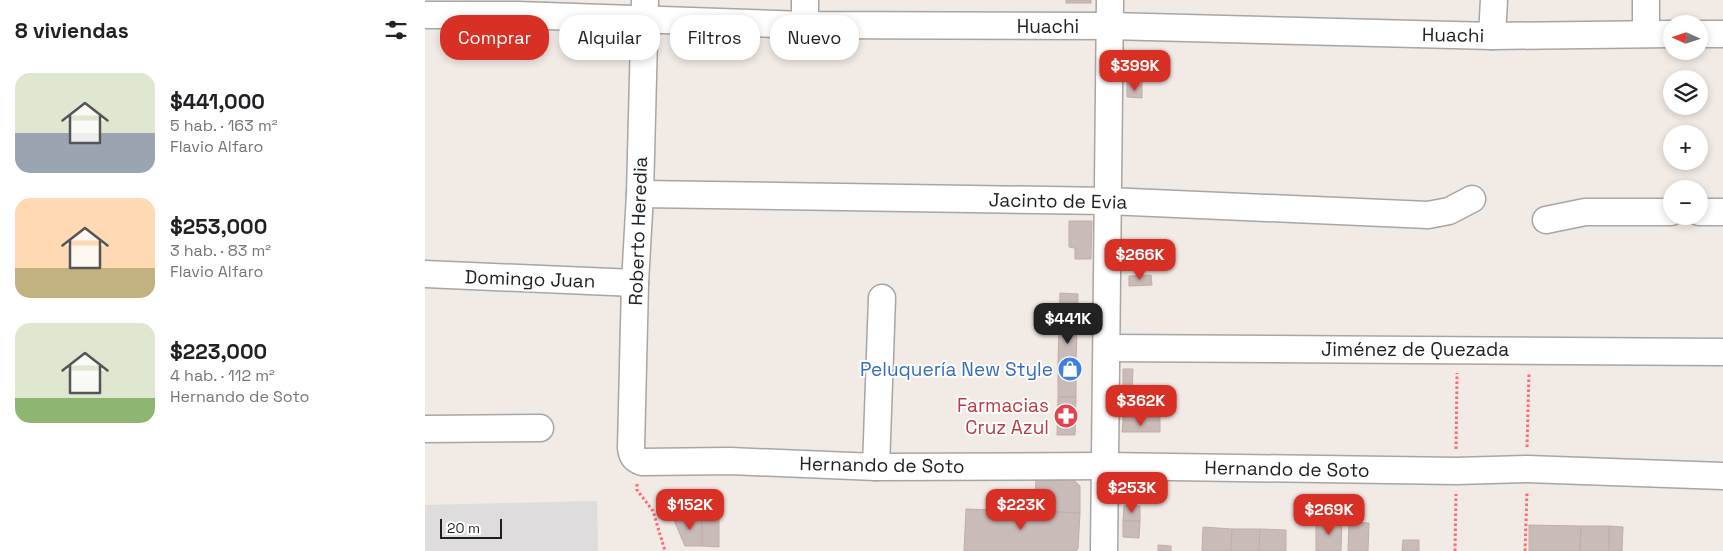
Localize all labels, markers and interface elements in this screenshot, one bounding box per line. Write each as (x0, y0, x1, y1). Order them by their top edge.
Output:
street label: Huachi (1017, 14, 1079, 39)
chip: Comprar (440, 15, 549, 60)
chip: Alquilar (559, 15, 660, 60)
chip: Filtros (670, 15, 760, 60)
chip: Nuevo (770, 15, 859, 60)
north arrow (1663, 15, 1707, 60)
map controls (1663, 15, 1708, 225)
icon: filters (382, 16, 410, 44)
text: 8 viviendas (15, 17, 129, 44)
street label: Huachi (1422, 22, 1484, 48)
pin: $399K (1100, 49, 1170, 92)
text: $399K (1110, 55, 1160, 76)
button: layers (1663, 70, 1708, 115)
text: $441,000 (170, 88, 265, 115)
icon: home (55, 93, 115, 153)
text: 5 hab. · 163 m² (170, 115, 278, 136)
button: + (1663, 125, 1708, 170)
text: Flavio Alfaro (170, 136, 263, 157)
street label: Roberto Heredia (623, 156, 653, 306)
button: − (1663, 180, 1708, 225)
street label: Jacinto de Evia (988, 187, 1128, 215)
text: $253,000 (170, 213, 267, 240)
icon: home (55, 218, 115, 278)
pin: $266K (1105, 238, 1175, 281)
text: 3 hab. · 83 m² (170, 240, 271, 261)
text: $266K (1116, 244, 1165, 265)
text: Flavio Alfaro (170, 261, 263, 282)
street label: Domingo Juan (464, 264, 596, 294)
pin: $441K (1033, 302, 1103, 345)
text: $441K (1045, 308, 1091, 329)
street label: Jiménez de Quezada (1321, 337, 1509, 362)
text: $223,000 (170, 338, 267, 365)
icon: home (55, 343, 115, 403)
shop icon: Peluquería New Style (1057, 356, 1083, 382)
place label: Peluquería New Style (860, 357, 1053, 382)
text: 4 hab. · 112 m² (170, 365, 275, 386)
pin: $362K (1106, 384, 1176, 427)
text: Hernando de Soto (170, 386, 309, 407)
text: $362K (1117, 390, 1165, 411)
place label: Farmacias Cruz Azul (957, 393, 1049, 440)
pharmacy icon: Farmacias Cruz Azul (1053, 403, 1079, 429)
street label: Hernando de Soto (799, 451, 965, 479)
street label: Hernando de Soto (1204, 455, 1370, 483)
pin: $253K (1097, 472, 1167, 514)
text: $253K (1108, 477, 1156, 498)
pin: $152K (655, 488, 725, 531)
pin: $223K (986, 488, 1056, 531)
text: $152K (667, 494, 713, 515)
text: $223K (997, 494, 1045, 515)
pin: $269K (1294, 494, 1364, 536)
text: $269K (1305, 499, 1354, 520)
scale bar (440, 516, 503, 539)
text: 20 m (447, 519, 480, 537)

